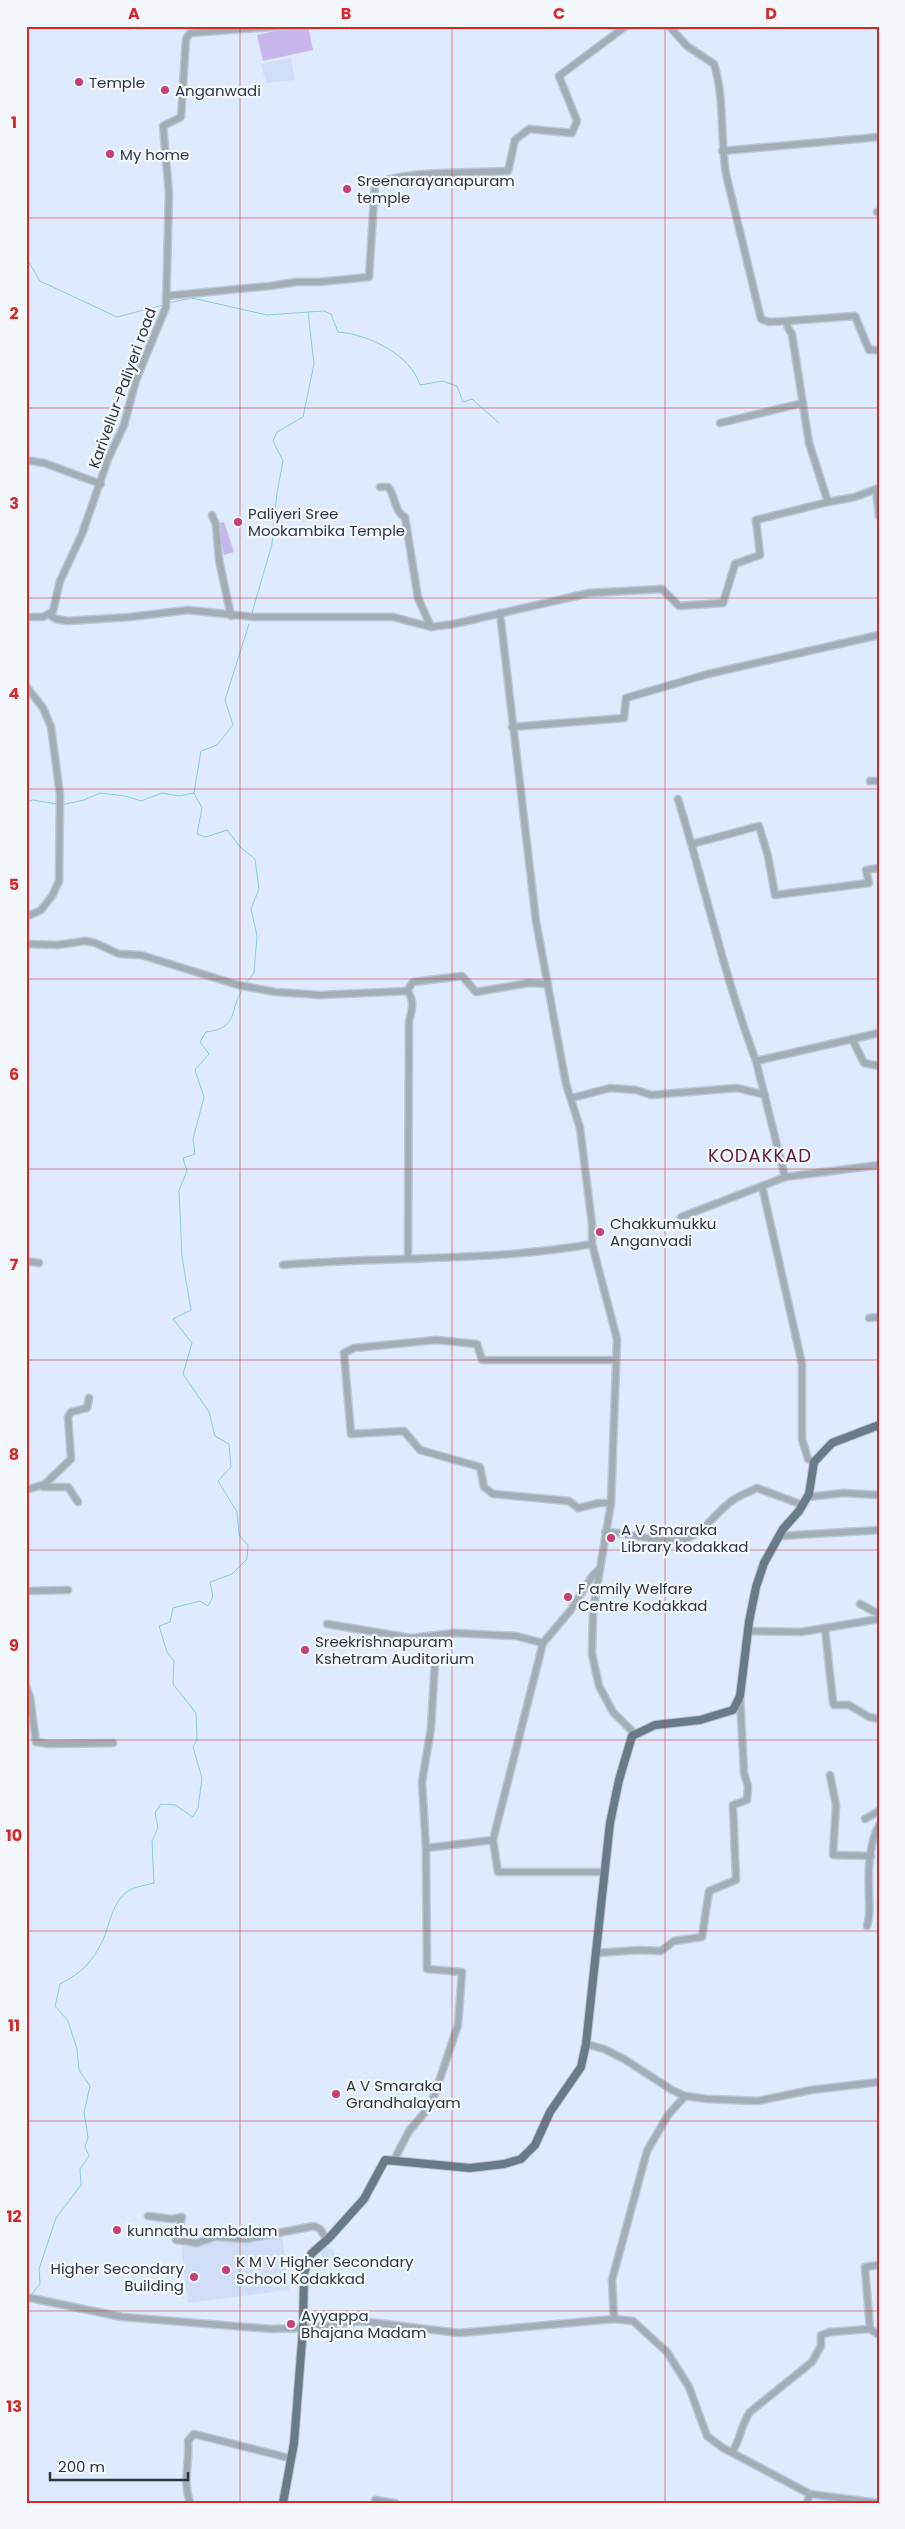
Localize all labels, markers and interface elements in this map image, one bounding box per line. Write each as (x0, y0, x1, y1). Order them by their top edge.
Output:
text: A (128, 2, 140, 25)
text: B (341, 2, 351, 25)
text: C (553, 2, 565, 25)
text: D (765, 2, 777, 25)
place label: Temple (89, 72, 145, 93)
marker: Temple (73, 76, 85, 88)
place label: Anganwadi (175, 80, 261, 101)
marker: Anganwadi (159, 84, 171, 96)
text: 1 (11, 111, 17, 134)
place label: My home (120, 144, 189, 165)
marker: My home (104, 148, 116, 160)
place label: Sreenarayanapuram temple (357, 170, 515, 208)
marker: Sreenarayanapuram temple (341, 183, 353, 195)
text: 2 (9, 302, 19, 325)
street label: Karivellur-Paliyeri road (83, 305, 161, 471)
text: 3 (9, 492, 19, 515)
place label: Paliyeri Sree Mookambika Temple (248, 503, 405, 541)
marker: Paliyeri Sree Mookambika Temple (232, 516, 244, 528)
text: 4 (9, 682, 20, 705)
text: 5 (9, 873, 19, 896)
text: 6 (9, 1063, 19, 1086)
district label: KODAKKAD (708, 1143, 812, 1168)
place label: Chakkumukku Anganvadi (610, 1213, 716, 1251)
marker: Chakkumukku Anganvadi (594, 1226, 606, 1238)
text: 7 (10, 1253, 19, 1276)
text: 8 (9, 1443, 19, 1466)
place label: A V Smaraka Library kodakkad (621, 1519, 748, 1557)
marker: A V Smaraka Library kodakkad (605, 1532, 617, 1544)
place label: F amily Welfare Centre Kodakkad (578, 1578, 707, 1616)
marker: F amily Welfare Centre Kodakkad (562, 1591, 574, 1603)
place label: Sreekrishnapuram Kshetram Auditorium (315, 1631, 474, 1669)
text: 9 (9, 1634, 19, 1657)
marker: Sreekrishnapuram Kshetram Auditorium (299, 1644, 311, 1656)
text: 10 (6, 1824, 22, 1847)
text: 11 (8, 2014, 20, 2037)
place label: A V Smaraka Grandhalayam (346, 2075, 461, 2113)
marker: A V Smaraka Grandhalayam (330, 2088, 342, 2100)
text: 12 (6, 2205, 22, 2228)
place label: kunnathu ambalam (127, 2220, 277, 2241)
marker: kunnathu ambalam (111, 2224, 123, 2236)
place label: K M V Higher Secondary School Kodakkad (236, 2251, 414, 2289)
place label: Higher Secondary Building (51, 2258, 185, 2296)
marker: K M V Higher Secondary School Kodakkad (220, 2264, 232, 2276)
marker: Higher Secondary Building (188, 2271, 200, 2283)
place label: Ayyappa Bhajana Madam (301, 2305, 426, 2343)
marker: Ayyappa Bhajana Madam (285, 2318, 297, 2330)
text: 13 (6, 2395, 22, 2418)
scale bar (50, 2449, 188, 2481)
text: 200 m (58, 2456, 105, 2477)

